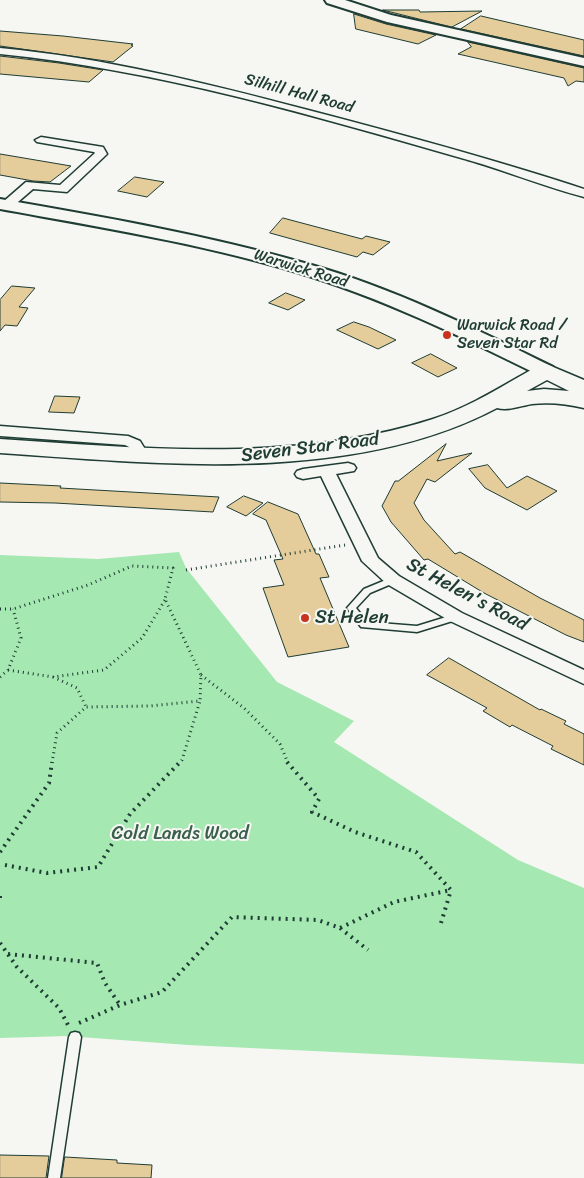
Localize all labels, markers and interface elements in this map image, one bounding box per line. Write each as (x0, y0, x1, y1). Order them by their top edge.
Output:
street label: Silhill Hall Road (242, 70, 356, 118)
street label: Warwick Road (252, 246, 350, 292)
place label: Warwick Road / Seven Star Rd (457, 316, 566, 354)
marker: Warwick Road / Seven Star Rd (441, 329, 453, 341)
street label: Seven Star Road (240, 428, 380, 468)
street label: St Helen's Road (402, 553, 532, 637)
place label: St Helen (315, 607, 389, 629)
marker: St Helen (299, 612, 311, 624)
park label: Cold Lands Wood (111, 823, 249, 845)

